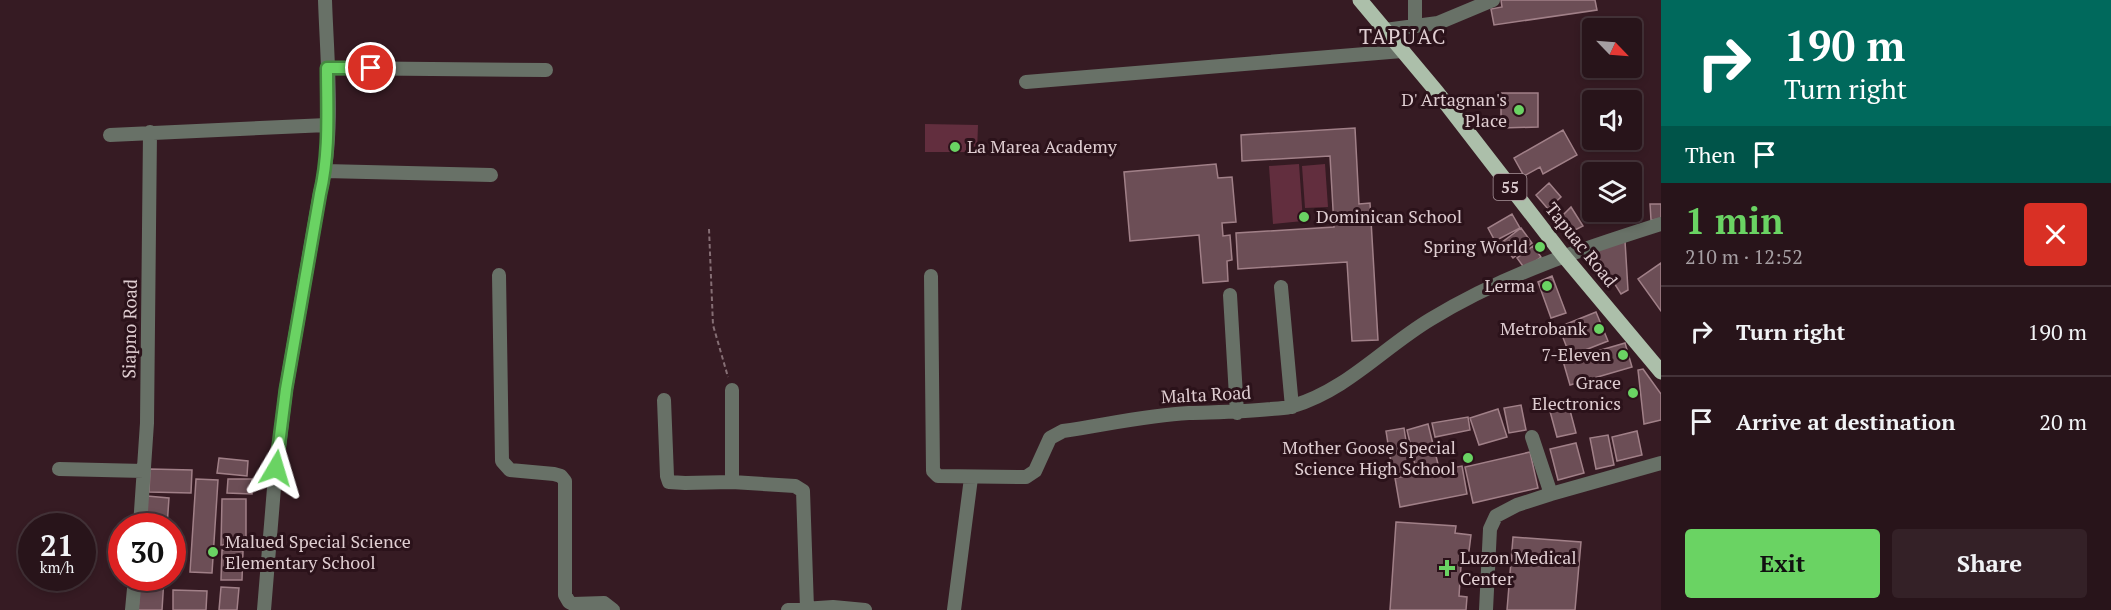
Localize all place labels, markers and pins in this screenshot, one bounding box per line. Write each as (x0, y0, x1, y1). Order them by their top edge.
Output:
pin (345, 42, 396, 93)
place label: D' Artagnan's Place (1401, 87, 1507, 132)
marker: D' Artagnan's Place (1512, 103, 1526, 117)
place label: La Marea Academy (967, 134, 1118, 158)
marker: La Marea Academy (948, 140, 962, 154)
place label: Dominican School (1316, 204, 1462, 228)
marker: Dominican School (1297, 210, 1311, 224)
place label: Spring World (1423, 234, 1528, 258)
marker: Spring World (1533, 240, 1547, 254)
place label: Lerma (1485, 273, 1535, 297)
marker: Lerma (1540, 279, 1554, 293)
place label: Metrobank (1500, 316, 1588, 340)
marker: Metrobank (1592, 322, 1606, 336)
place label: 7-Eleven (1542, 342, 1611, 366)
marker: 7-Eleven (1616, 348, 1630, 362)
place label: Grace Electronics (1532, 370, 1621, 415)
marker: Grace Electronics (1626, 386, 1640, 400)
place label: Mother Goose Special Science High School (1282, 435, 1456, 480)
marker: Mother Goose Special Science High School (1461, 451, 1475, 465)
place label: Malued Special Science Elementary School (225, 529, 411, 574)
marker: Malued Special Science Elementary School (206, 545, 220, 559)
place label: Luzon Medical Center (1460, 545, 1577, 590)
marker: Luzon Medical Center (1438, 559, 1456, 577)

